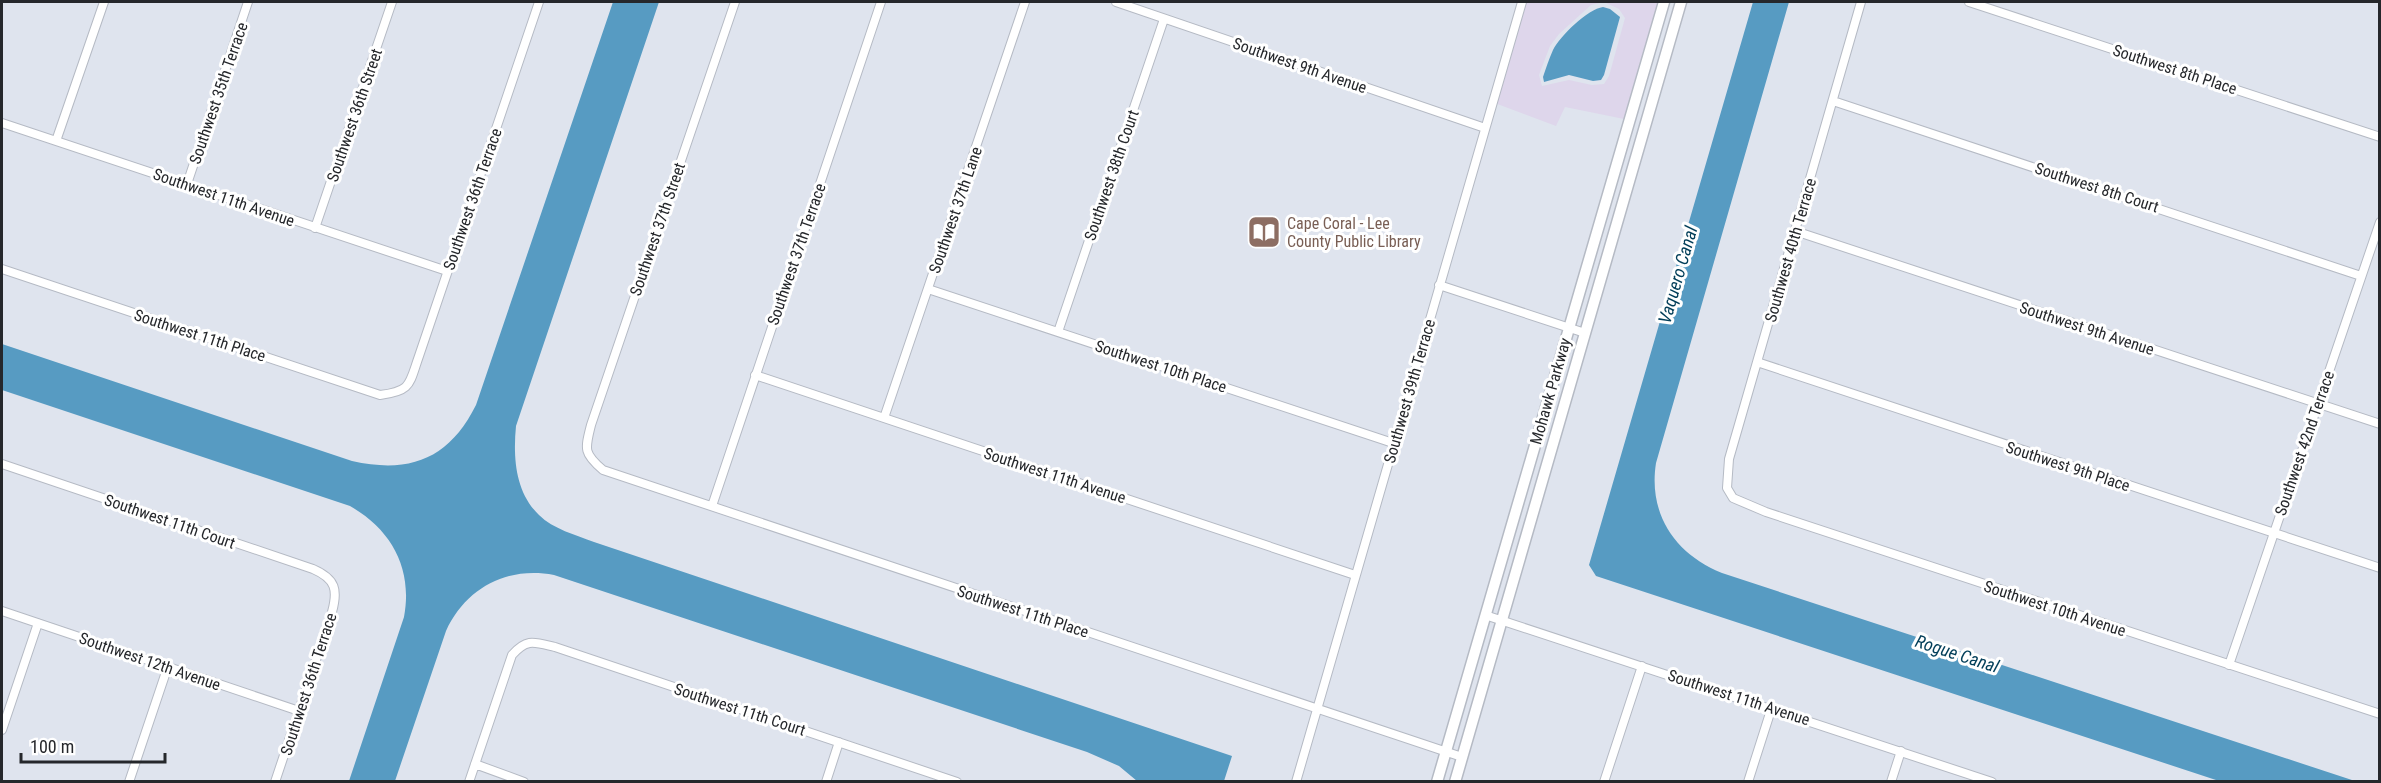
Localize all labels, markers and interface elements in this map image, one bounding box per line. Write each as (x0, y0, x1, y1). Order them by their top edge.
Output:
street label: Southwest 35th Terrace (185, 20, 252, 167)
street label: Southwest 9th Avenue (1230, 34, 1369, 97)
street label: Southwest 8th Place (2110, 40, 2239, 98)
street label: Southwest 36th Street (323, 46, 386, 184)
street label: Southwest 38th Court (1080, 107, 1143, 243)
street label: Southwest 36th Terrace (439, 126, 506, 273)
street label: Southwest 37th Lane (925, 144, 986, 276)
street label: Southwest 8th Court (2033, 159, 2161, 217)
street label: Southwest 37th Street (626, 160, 689, 298)
street label: Southwest 11th Avenue (151, 164, 297, 231)
street label: Southwest 40th Terrace (1761, 176, 1820, 324)
street label: Southwest 37th Terrace (763, 181, 830, 328)
library icon: Cape Coral - Lee County Public Library (1246, 214, 1282, 250)
place label: Cape Coral - Lee County Public Library (1287, 214, 1421, 251)
water label: Vaquero Canal (1654, 223, 1702, 326)
street label: Southwest 9th Avenue (2017, 298, 2156, 359)
street label: Southwest 11th Place (132, 305, 268, 366)
street label: Southwest 39th Terrace (1380, 317, 1439, 465)
street label: Mohawk Parkway (1526, 335, 1575, 447)
street label: Southwest 10th Place (1093, 336, 1229, 397)
street label: Southwest 42nd Terrace (2271, 368, 2338, 518)
street label: Southwest 9th Place (2003, 437, 2132, 495)
street label: Southwest 11th Avenue (981, 444, 1128, 507)
street label: Southwest 11th Court (102, 490, 238, 553)
street label: Southwest 10th Avenue (1981, 577, 2128, 640)
street label: Southwest 11th Place (955, 581, 1091, 642)
street label: Southwest 36th Terrace (276, 610, 341, 758)
street label: Southwest 12th Avenue (77, 628, 223, 695)
water label: Rogue Canal (1913, 630, 2002, 677)
street label: Southwest 11th Avenue (1665, 666, 1812, 729)
street label: Southwest 11th Court (672, 679, 808, 740)
scale bar (21, 726, 165, 764)
text: 100 m (30, 736, 74, 757)

